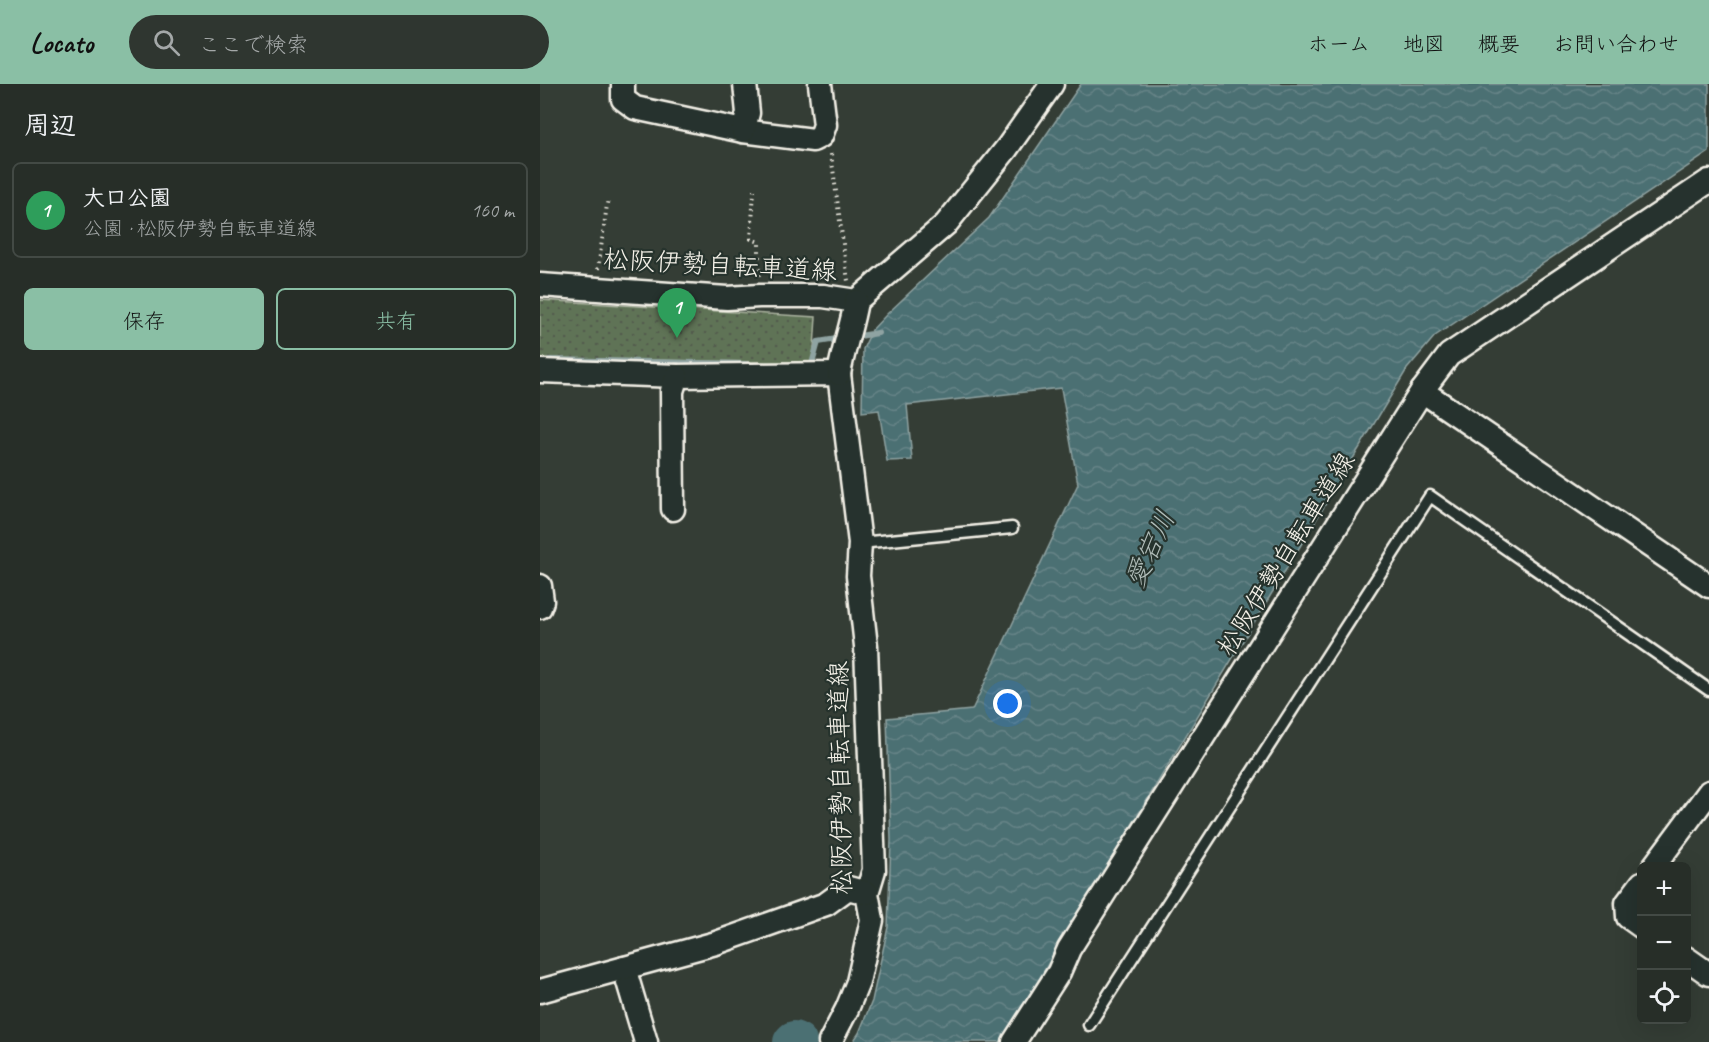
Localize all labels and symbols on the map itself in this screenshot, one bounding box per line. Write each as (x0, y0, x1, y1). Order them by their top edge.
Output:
street label: 松阪伊勢自転車道線 (602, 242, 838, 288)
pin: 1 (658, 288, 696, 338)
street label: 松阪伊勢自転車道線 (1210, 446, 1362, 662)
water label: 愛宕川 (1117, 505, 1183, 593)
street label: 松阪伊勢自転車道線 (821, 661, 859, 895)
your location (993, 689, 1022, 718)

